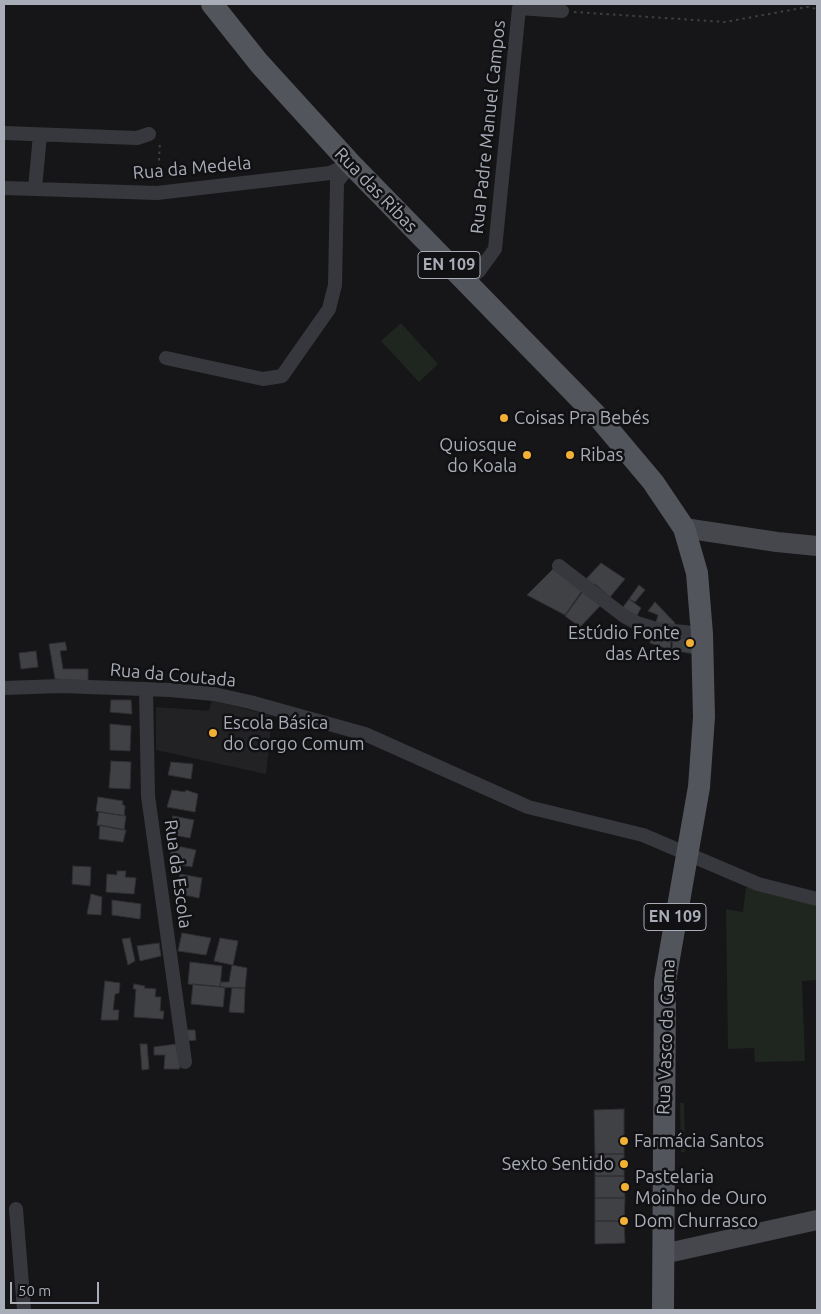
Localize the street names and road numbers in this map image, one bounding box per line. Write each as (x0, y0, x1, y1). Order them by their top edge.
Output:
street label: Rua Padre Manuel Campos (466, 19, 510, 235)
street label: Rua das Ribas (330, 143, 422, 237)
street label: Rua da Medela (132, 152, 252, 184)
road number: EN 109 (418, 252, 480, 278)
street label: Rua da Coutada (109, 659, 237, 691)
street label: Rua da Escola (160, 818, 196, 930)
road number: EN 109 (644, 904, 706, 930)
street label: Rua Vasco da Gama (652, 959, 680, 1115)

